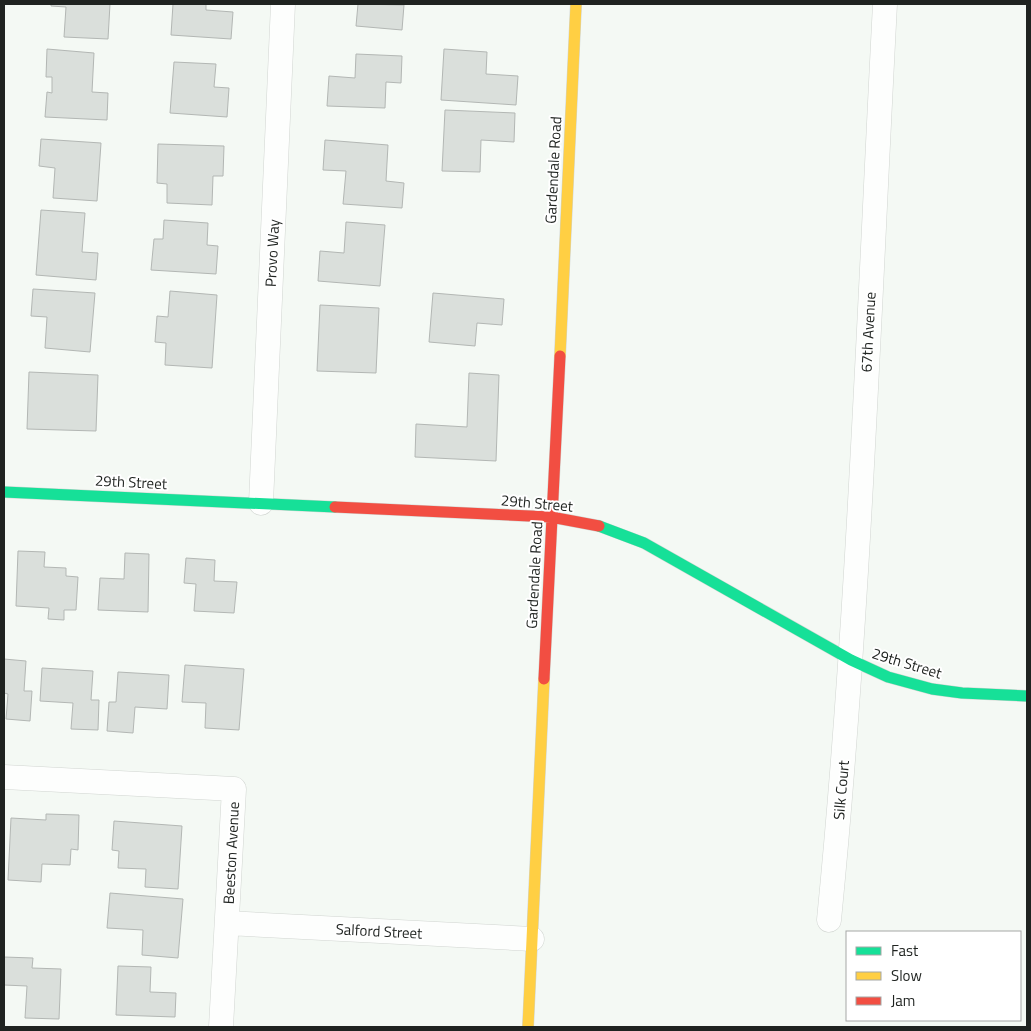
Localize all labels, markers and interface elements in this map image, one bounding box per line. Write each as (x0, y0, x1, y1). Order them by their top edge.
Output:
street label: Gardendale Road (539, 116, 567, 224)
street label: Provo Way (259, 219, 285, 287)
street label: 67th Avenue (854, 291, 882, 373)
street label: 29th Street (94, 469, 168, 495)
street label: 29th Street (500, 488, 575, 518)
street label: Gardendale Road (520, 521, 548, 629)
street label: 29th Street (869, 641, 946, 685)
street label: Silk Court (827, 759, 855, 821)
street label: Beeston Avenue (217, 801, 245, 905)
street label: Salford Street (335, 917, 424, 945)
legend (846, 931, 1021, 1021)
text: Fast (891, 939, 919, 962)
text: Slow (891, 964, 922, 987)
text: Jam (891, 989, 915, 1012)

